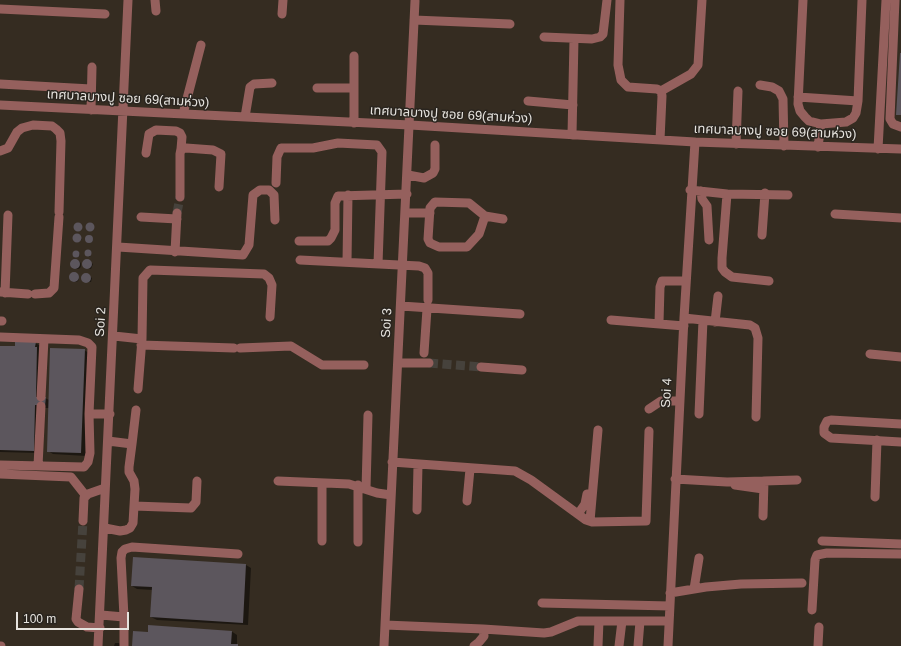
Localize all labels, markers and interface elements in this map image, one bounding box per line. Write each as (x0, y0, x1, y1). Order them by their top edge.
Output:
street label: เทศบาลบางปู ซอย 69(สามห่วง) (46, 87, 210, 111)
street label: เทศบาลบางปู ซอย 69(สามห่วง) (369, 103, 533, 127)
street label: เทศบาลบางปู ซอย 69(สามห่วง) (693, 121, 857, 143)
street label: Soi 2 (92, 307, 110, 337)
street label: Soi 3 (378, 308, 396, 338)
street label: Soi 4 (658, 378, 676, 408)
scale bar (18, 604, 131, 630)
text: 100 m (23, 612, 56, 626)

